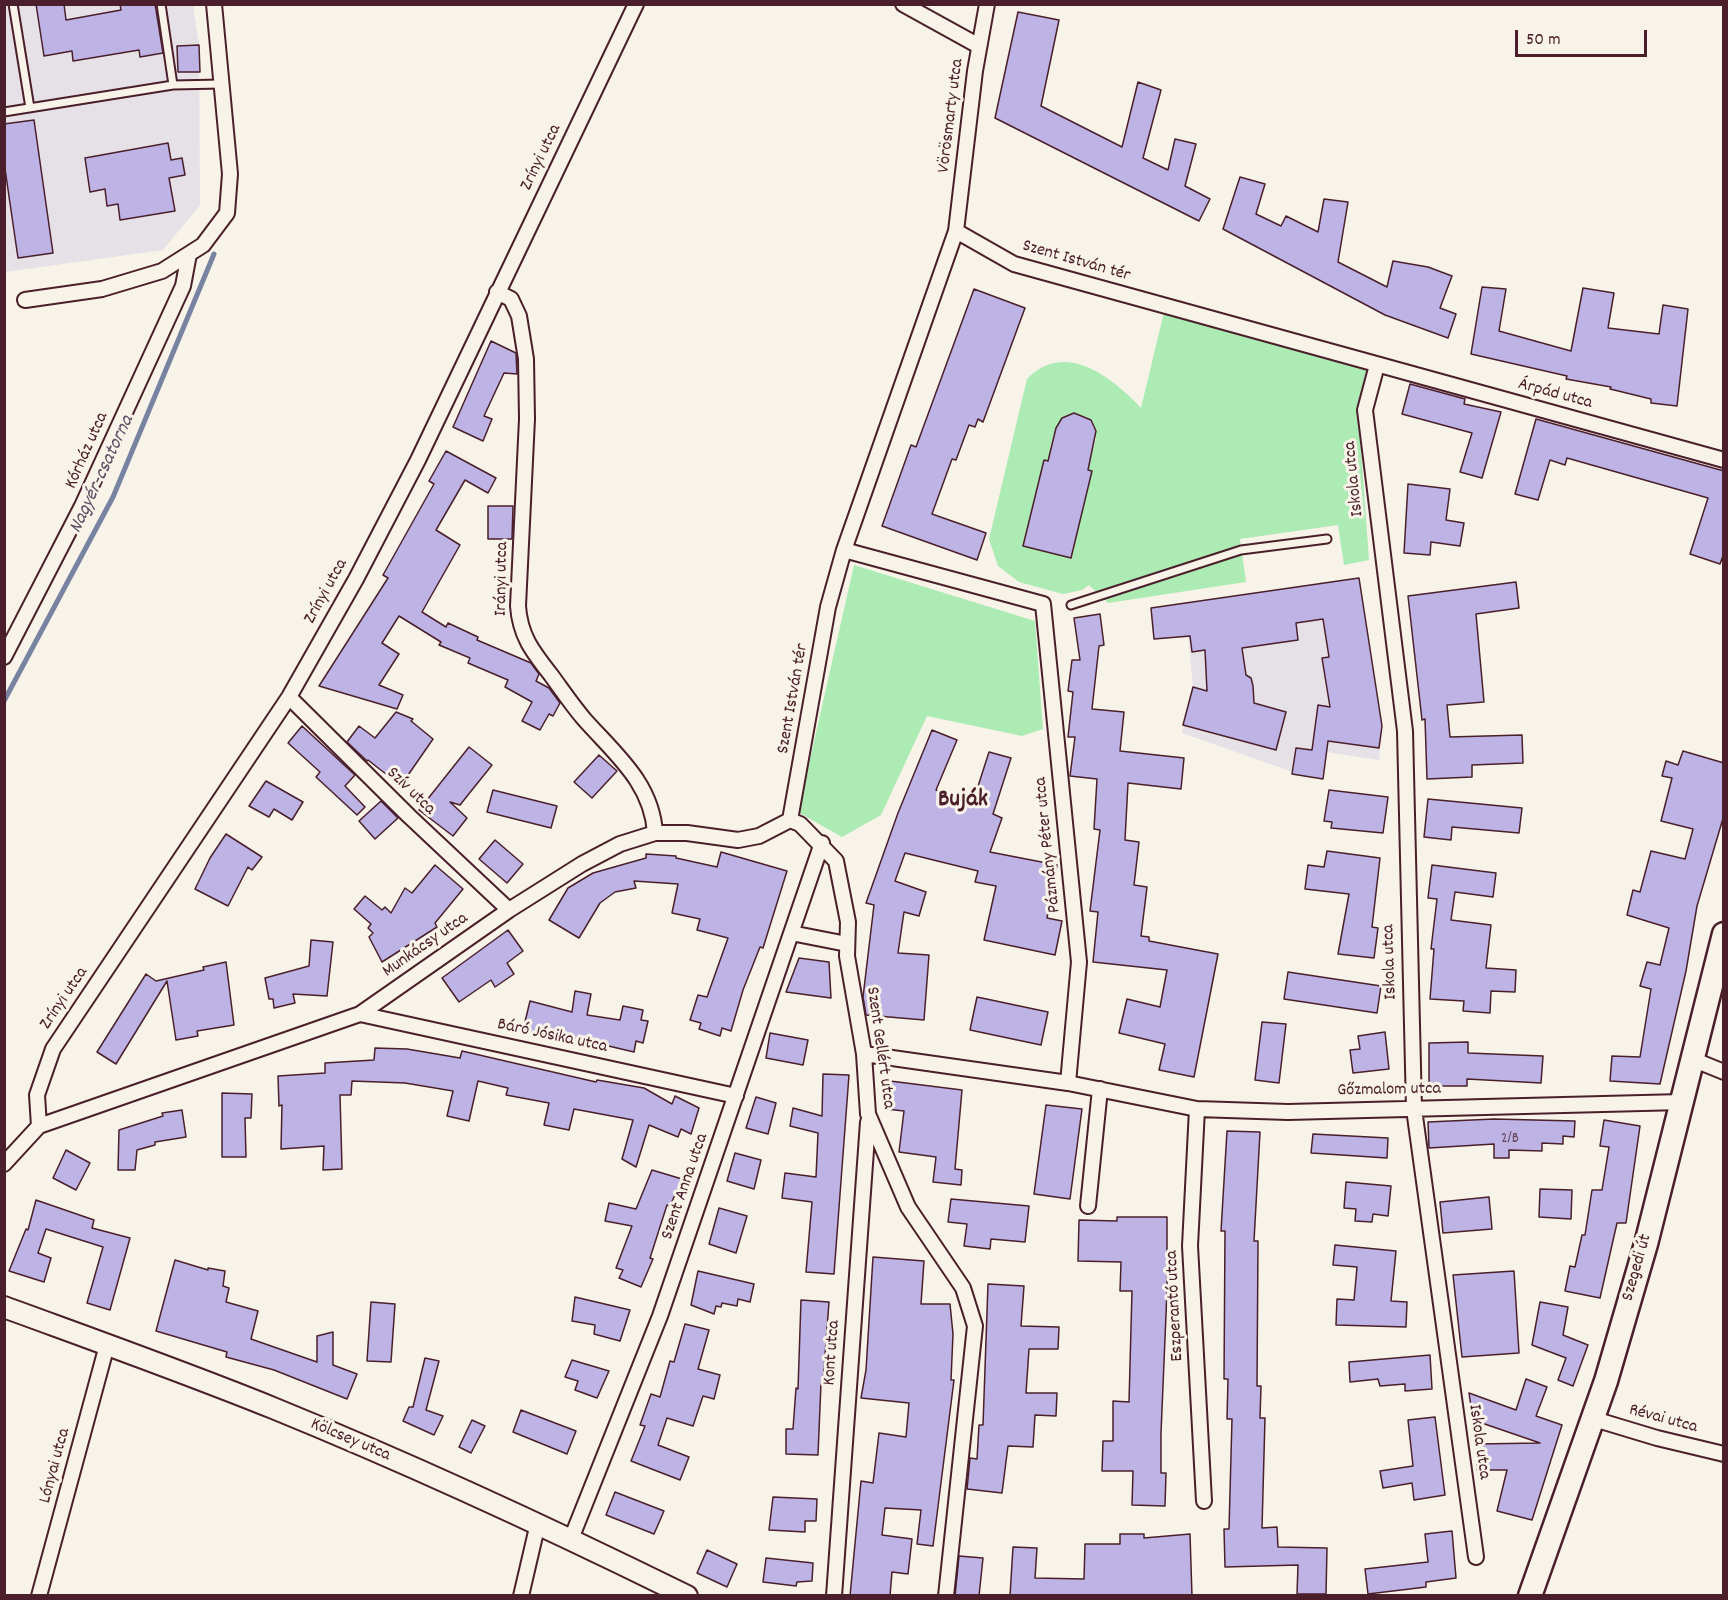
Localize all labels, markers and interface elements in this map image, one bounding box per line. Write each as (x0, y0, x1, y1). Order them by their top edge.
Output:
scale bar (1518, 18, 1650, 56)
text: 50 m (1526, 28, 1561, 53)
street label: Vörösmarty utca (934, 58, 970, 174)
street label: Zrínyi utca (517, 121, 567, 195)
street label: Szent István tér (1019, 236, 1133, 288)
street label: Árpád utca (1516, 375, 1594, 415)
street label: Kórház utca (62, 409, 114, 493)
water label: Nagyér-csatorna (65, 412, 141, 538)
street label: Iskola utca (1340, 440, 1370, 518)
street label: Irányi utca (492, 542, 514, 616)
street label: Zrínyi utca (300, 556, 354, 628)
street label: Szent István tér (774, 642, 814, 756)
street label: Szív utca (381, 763, 439, 821)
street label: Pázmány Péter utca (1031, 776, 1067, 914)
district label: Buják (938, 788, 988, 816)
street label: Munkácsy utca (379, 909, 473, 983)
street label: Iskola utca (1379, 924, 1403, 1000)
street label: Zrínyi utca (36, 964, 94, 1034)
street label: Szent Gellért utca (860, 986, 898, 1110)
street label: Báró Jósika utca (495, 1015, 609, 1059)
street label: Gőzmalom utca (1337, 1079, 1441, 1103)
street label: Szent Anna utca (658, 1131, 714, 1243)
house number: 2/B (1501, 1131, 1519, 1149)
street label: Szegedi út (1618, 1232, 1658, 1304)
street label: Eszperantó utca (1162, 1250, 1190, 1362)
street label: Kont utca (820, 1320, 846, 1386)
street label: Révai utca (1626, 1401, 1700, 1439)
street label: Iskola utca (1462, 1403, 1494, 1481)
street label: Kölcsey utca (307, 1414, 393, 1468)
street label: Lónyai utca (36, 1426, 76, 1506)

